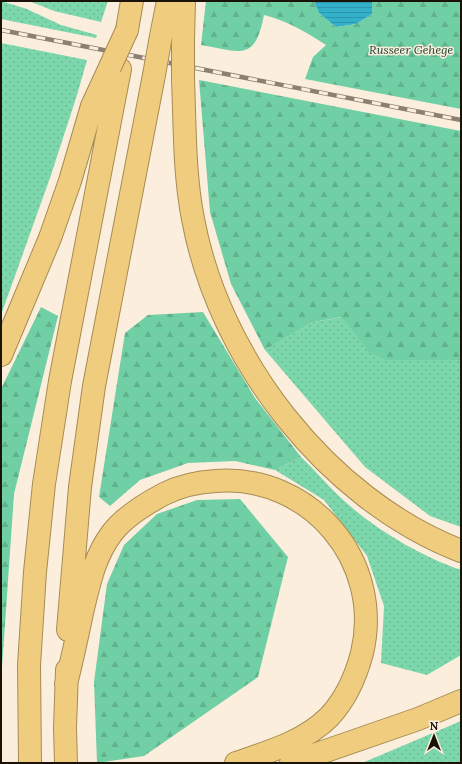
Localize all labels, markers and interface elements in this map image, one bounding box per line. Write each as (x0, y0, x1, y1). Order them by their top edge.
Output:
park label: Russeer Gehege (369, 42, 453, 57)
north arrow (414, 716, 454, 756)
text: N (430, 719, 439, 733)

